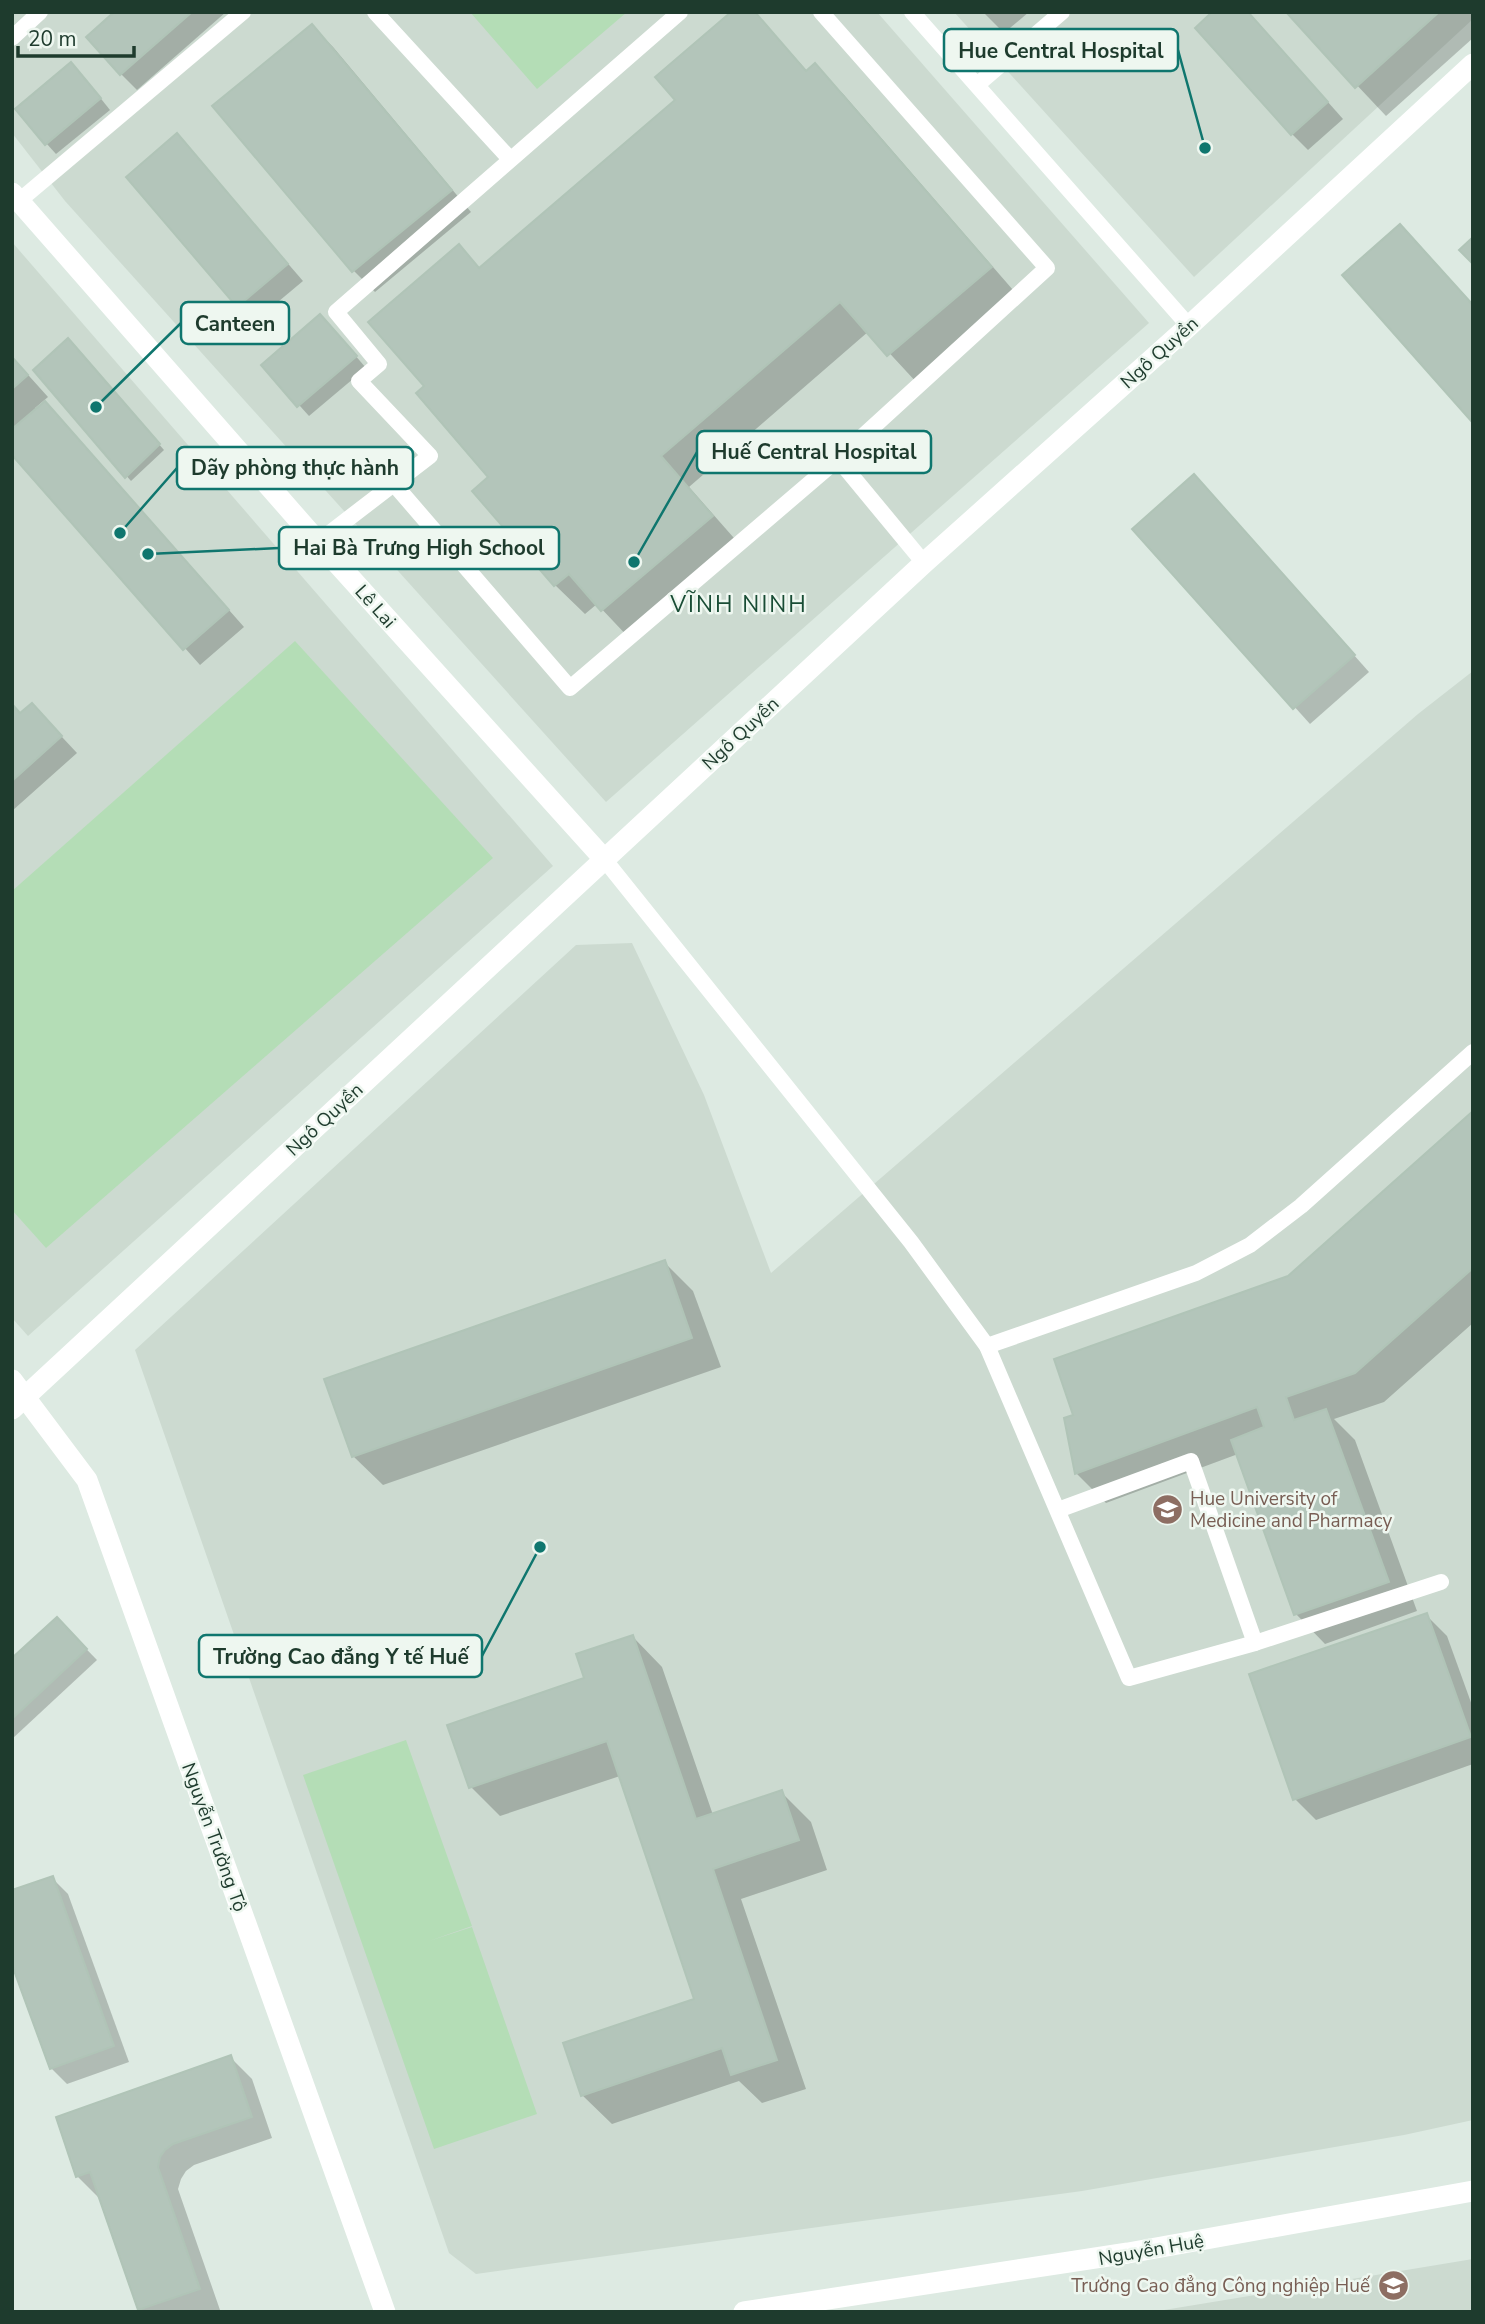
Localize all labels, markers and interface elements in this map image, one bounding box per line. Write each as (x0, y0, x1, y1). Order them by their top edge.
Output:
scale bar (18, 14, 133, 58)
text: 20 m (28, 25, 77, 53)
callout: Hue Central Hospital (944, 29, 1178, 71)
text: Hue Central Hospital (958, 37, 1164, 65)
callout: Canteen (181, 302, 289, 344)
text: Canteen (195, 310, 275, 338)
street label: Ngô Quyền (1115, 311, 1204, 395)
callout: Huế Central Hospital (697, 431, 931, 473)
text: Huế Central Hospital (711, 438, 917, 466)
callout: Dãy phòng thực hành (177, 447, 413, 489)
text: Dãy phòng thực hành (191, 454, 399, 482)
callout: Hai Bà Trưng High School (279, 527, 559, 569)
text: Hai Bà Trưng High School (293, 534, 545, 562)
street label: Lê Lai (349, 579, 402, 634)
district label: VĨNH NINH (669, 589, 808, 620)
street label: Ngô Quyền (697, 691, 785, 776)
street label: Ngô Quyền (281, 1077, 369, 1162)
place label: Hue University of Medicine and Pharmacy (1190, 1486, 1393, 1534)
school or university icon: Hue University of Medicine and Pharmacy (1150, 1492, 1184, 1526)
callout: Trường Cao đẳng Y tế Huế (199, 1635, 482, 1677)
text: Trường Cao đẳng Y tế Huế (213, 1643, 471, 1671)
street label: Nguyễn Trường Tộ (175, 1759, 253, 1915)
street label: Nguyễn Huệ (1096, 2228, 1206, 2272)
school or university icon: Trường Cao đẳng Công nghiệp Huế (1376, 2268, 1410, 2302)
place label: Trường Cao đẳng Công nghiệp Huế (1071, 2273, 1371, 2299)

